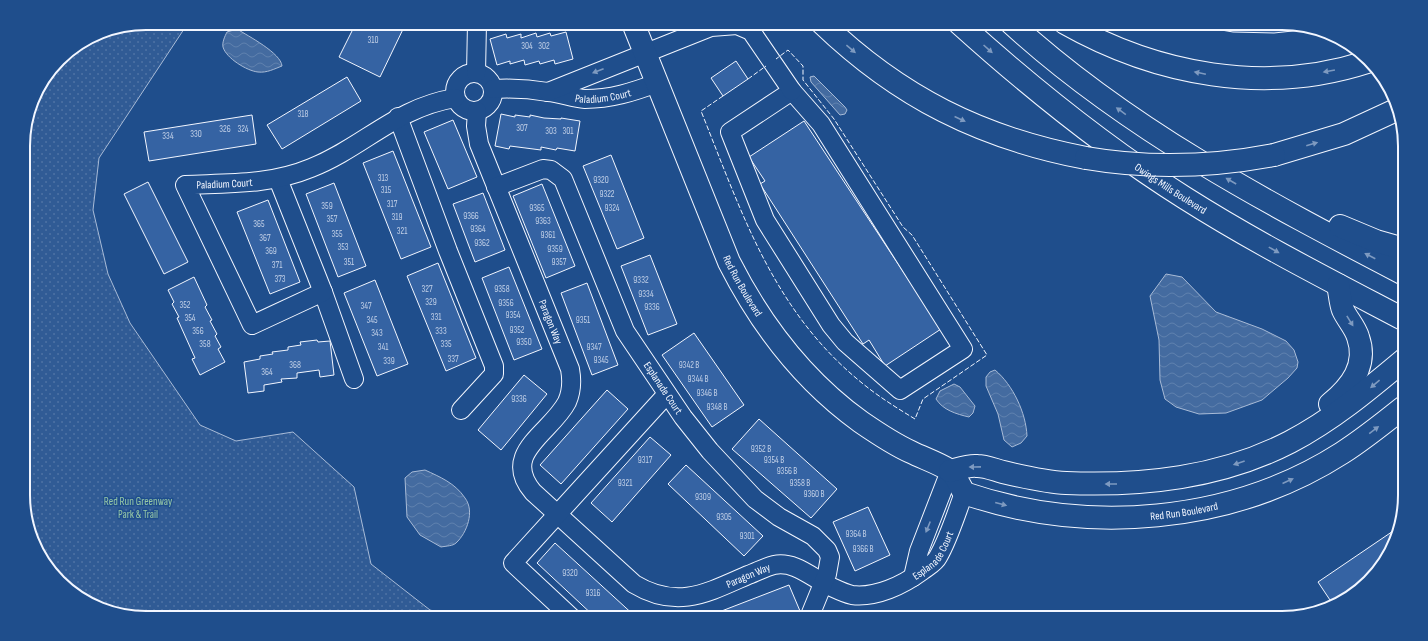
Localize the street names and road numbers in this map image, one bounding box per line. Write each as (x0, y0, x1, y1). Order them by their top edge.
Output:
street label: Paladium Court (574, 86, 633, 106)
street label: Owings Mills Boulevard (1132, 161, 1209, 217)
street label: Paladium Court (196, 176, 254, 192)
street label: Red Run Boulevard (720, 254, 765, 319)
street label: Paragon Way (536, 298, 565, 347)
street label: Esplanade Court (641, 359, 685, 417)
street label: Red Run Boulevard (1150, 499, 1219, 523)
street label: Esplanade Court (910, 529, 957, 583)
street label: Paragon Way (724, 560, 773, 591)

